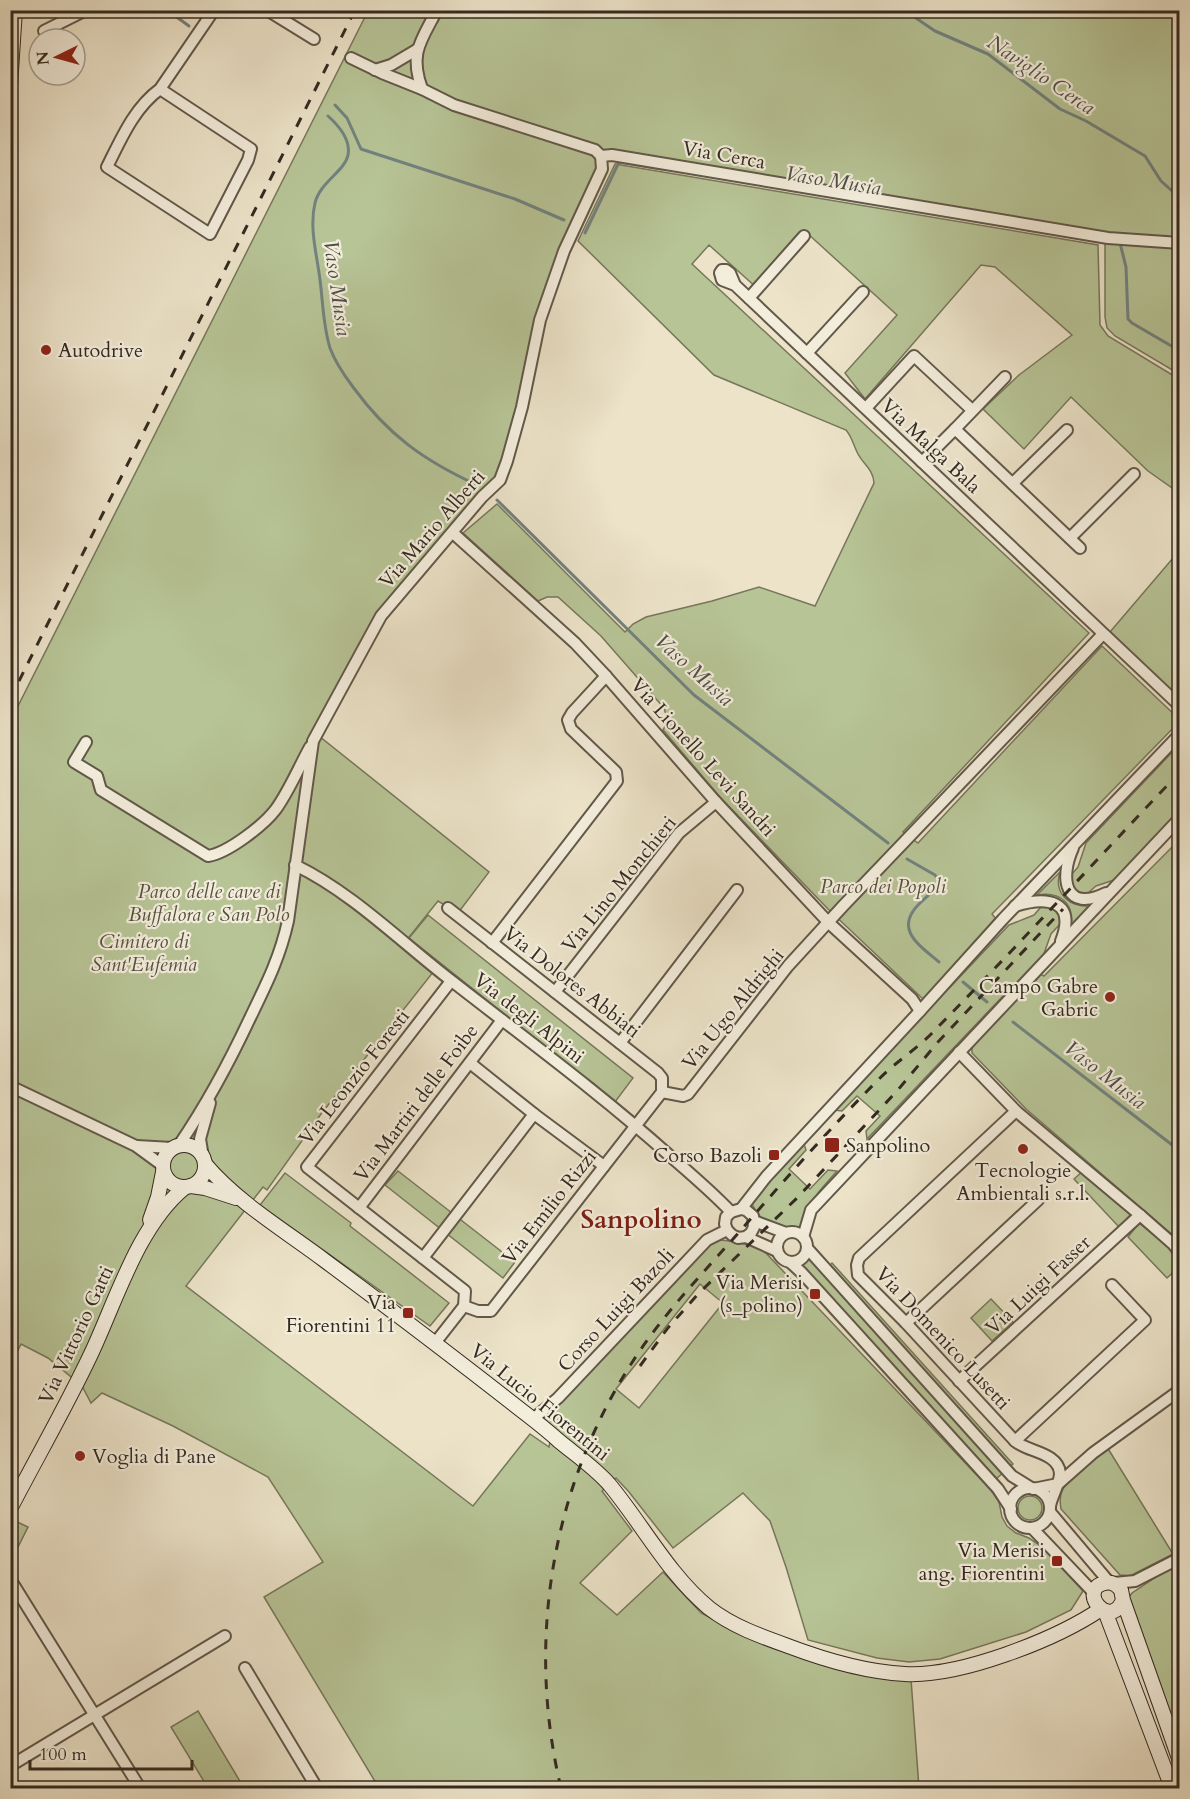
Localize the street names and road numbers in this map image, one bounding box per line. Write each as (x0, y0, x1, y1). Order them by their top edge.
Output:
street label: Via Cerca (680, 134, 768, 176)
street label: Via Malga Bala (875, 392, 987, 500)
street label: Via Mario Alberti (373, 464, 491, 594)
street label: Via Lionello Levi Sandri (624, 672, 782, 843)
street label: Via Lino Monchieri (556, 810, 683, 958)
street label: Via Dolores Abbiati (498, 920, 647, 1044)
street label: Via Ugo Aldrighi (676, 942, 791, 1075)
street label: Via degli Alpini (468, 966, 590, 1070)
street label: Via Leonzio Foresti (292, 1003, 416, 1151)
street label: Via Martiri delle Foibe (348, 1018, 484, 1188)
street label: Via Emilio Rizzi (496, 1144, 603, 1270)
street label: Via Luigi Fasser (979, 1229, 1097, 1341)
street label: Corso Luigi Bazoli (552, 1242, 681, 1378)
street label: Via Domenico Lusetti (869, 1260, 1017, 1416)
street label: Via Vittorio Gatti (32, 1261, 120, 1409)
street label: Via Lucio Fiorentini (464, 1337, 616, 1467)

